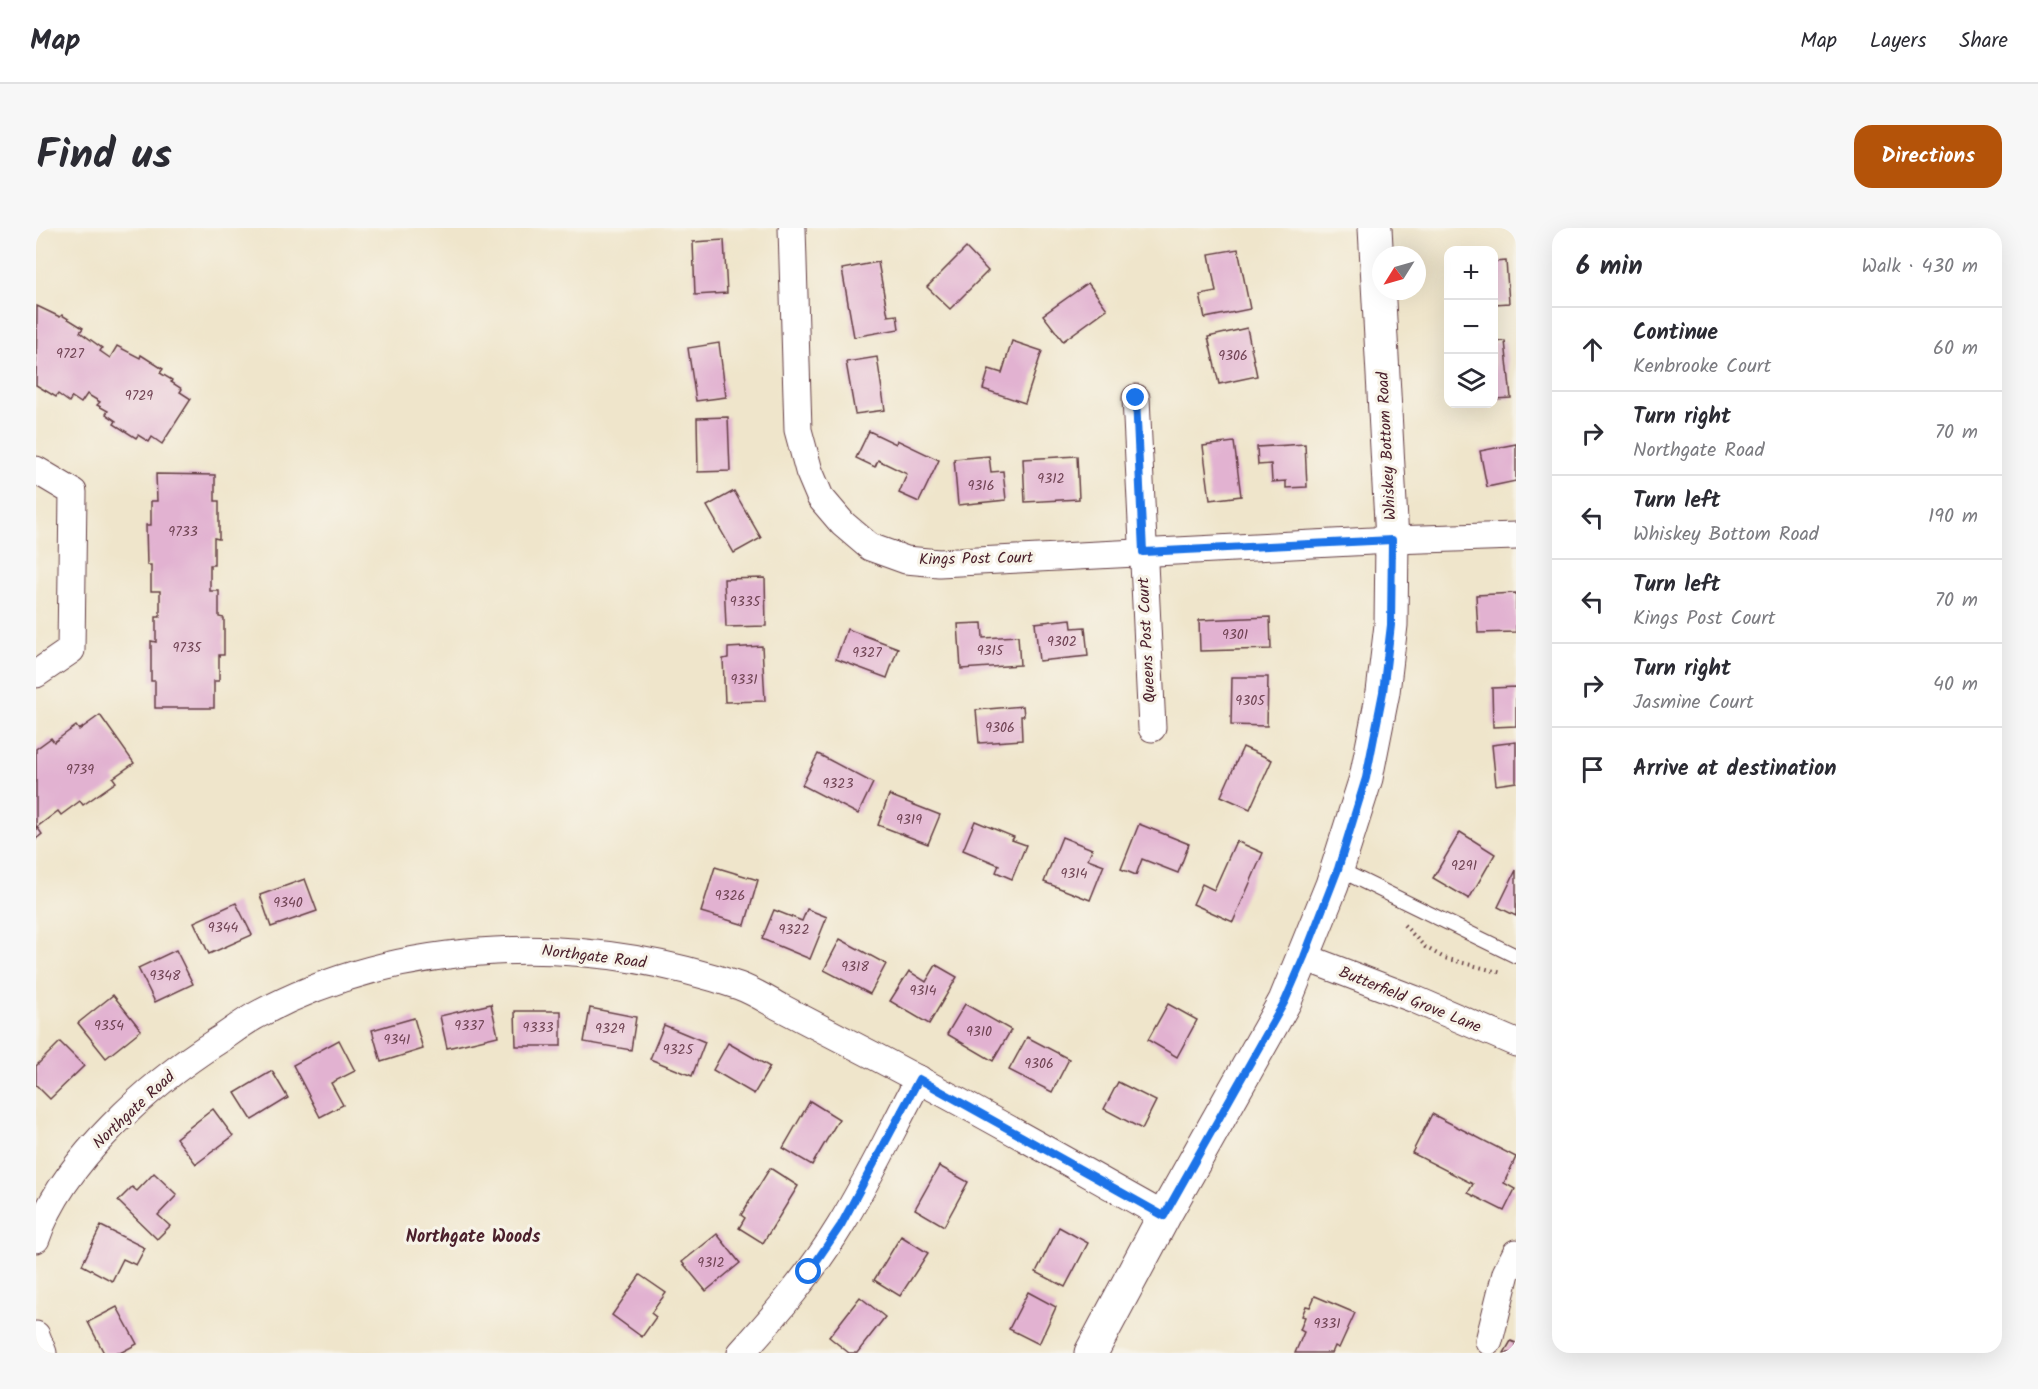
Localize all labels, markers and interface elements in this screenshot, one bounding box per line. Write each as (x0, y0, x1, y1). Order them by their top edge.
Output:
text: Map (30, 19, 81, 64)
text: Map (1800, 25, 1837, 58)
text: Layers (1870, 25, 1926, 58)
text: Share (1959, 25, 2008, 58)
text: Find us (36, 123, 172, 190)
button: Directions (1854, 125, 2002, 188)
north arrow (1372, 246, 1426, 300)
map controls (1444, 246, 1498, 408)
button: + (1444, 246, 1498, 300)
text: 6 min (1576, 246, 1643, 288)
text: Walk · 430 m (1862, 251, 1978, 283)
button: − (1444, 300, 1498, 354)
text: Continue (1633, 316, 1718, 351)
icon: ahead (1576, 333, 1609, 366)
text: 60 m (1933, 333, 1978, 365)
house number: 9727 (56, 343, 84, 365)
house number: 9306 (1218, 345, 1248, 367)
text: Kenbrooke Court (1633, 351, 1771, 383)
button: layers (1444, 354, 1498, 408)
street label: Whiskey Bottom Road (1371, 370, 1403, 521)
route end (1122, 384, 1148, 410)
house number: 9729 (125, 385, 153, 407)
text: Turn right (1633, 400, 1731, 435)
icon: right (1576, 417, 1609, 450)
text: 70 m (1935, 417, 1978, 449)
text: Northgate Road (1633, 435, 1764, 467)
house number: 9312 (1037, 468, 1065, 490)
house number: 9316 (967, 475, 995, 497)
text: Turn left (1633, 484, 1720, 519)
icon: left (1576, 501, 1609, 534)
text: 190 m (1928, 501, 1978, 533)
text: Whiskey Bottom Road (1633, 519, 1819, 551)
house number: 9733 (168, 521, 198, 543)
street label: Kings Post Court (919, 545, 1034, 572)
text: Turn left (1633, 568, 1720, 603)
street label: Queens Post Court (1131, 576, 1163, 703)
icon: left (1576, 585, 1609, 618)
text: 70 m (1935, 585, 1978, 617)
house number: 9335 (730, 591, 762, 613)
text: Kings Post Court (1633, 603, 1776, 635)
house number: 9301 (1222, 624, 1248, 646)
house number: 9302 (1047, 631, 1077, 653)
house number: 9735 (173, 637, 203, 659)
house number: 9315 (977, 640, 1005, 662)
house number: 9327 (852, 642, 882, 664)
text: Turn right (1633, 652, 1731, 687)
house number: 9331 (730, 669, 758, 691)
icon: right (1576, 669, 1609, 702)
text: 40 m (1933, 669, 1978, 701)
text: Jasmine Court (1633, 687, 1754, 719)
house number: 9305 (1235, 690, 1266, 712)
house number: 9306 (985, 717, 1015, 739)
text: Arrive at destination (1633, 752, 1836, 787)
icon: arrive (1576, 753, 1609, 786)
house number: 9739 (66, 759, 94, 781)
house number: 9323 (823, 773, 853, 795)
house number: 9319 (896, 809, 922, 831)
house number: 9291 (1451, 855, 1477, 877)
house number: 9314 (1061, 863, 1088, 885)
house number: 9326 (715, 885, 745, 907)
house number: 9340 (273, 892, 303, 914)
house number: 9344 (208, 917, 238, 939)
house number: 9322 (778, 919, 810, 941)
street label: Northgate Road (540, 938, 649, 976)
house number: 9318 (841, 956, 869, 978)
street label: Butterfield Grove Lane (1335, 960, 1485, 1040)
house number: 9348 (150, 965, 181, 987)
house number: 9314 (910, 980, 937, 1002)
house number: 9354 (94, 1015, 124, 1037)
house number: 9337 (454, 1015, 484, 1037)
house number: 9333 (523, 1017, 553, 1039)
house number: 9329 (595, 1018, 625, 1040)
house number: 9310 (966, 1021, 992, 1043)
house number: 9341 (384, 1029, 410, 1051)
house number: 9325 (663, 1039, 695, 1061)
house number: 9306 (1024, 1053, 1054, 1075)
street label: Northgate Road (87, 1064, 182, 1155)
district label: Northgate Woods (406, 1223, 541, 1252)
house number: 9312 (697, 1252, 725, 1274)
route start (795, 1258, 821, 1284)
house number: 9331 (1313, 1313, 1341, 1335)

